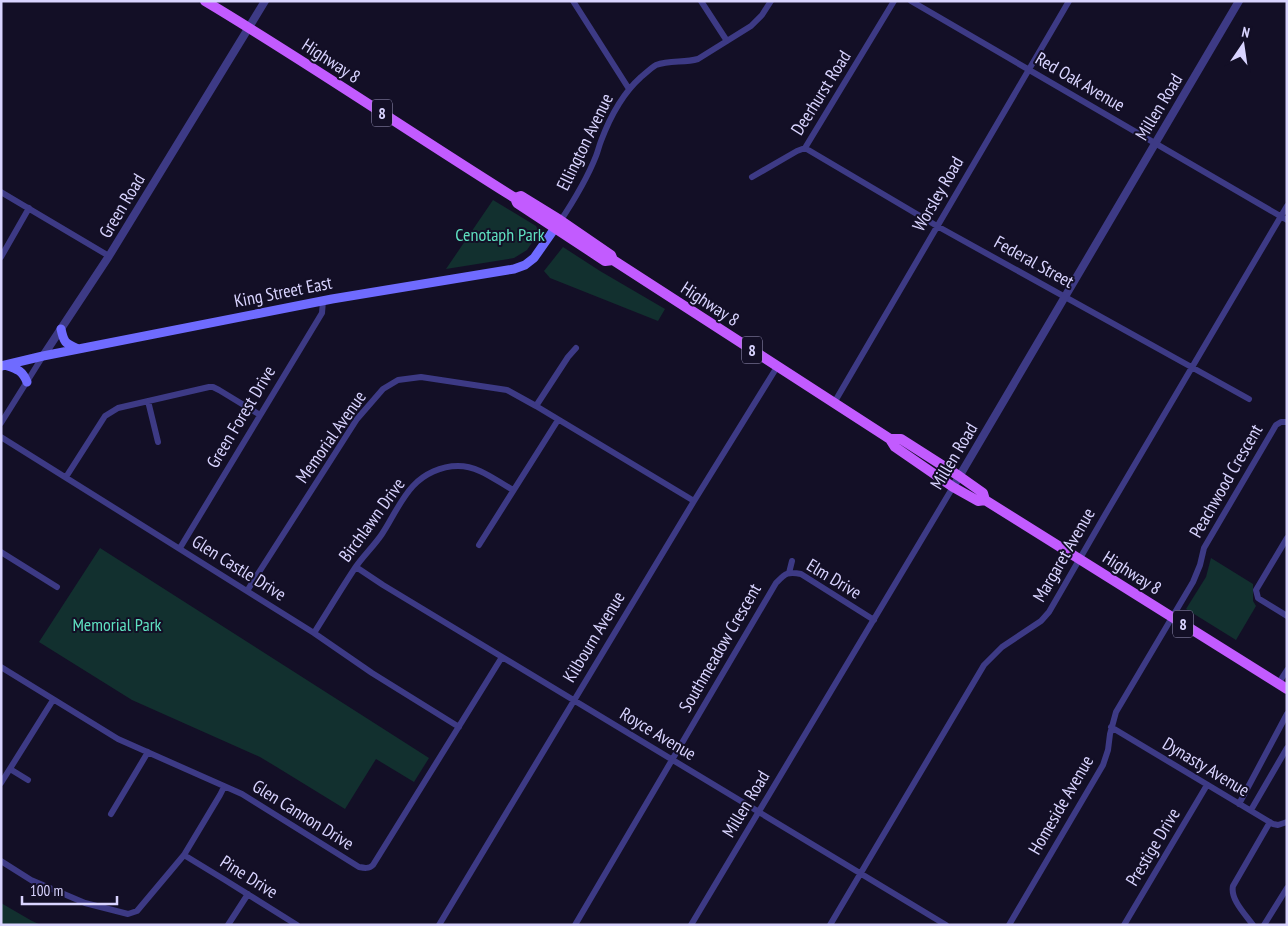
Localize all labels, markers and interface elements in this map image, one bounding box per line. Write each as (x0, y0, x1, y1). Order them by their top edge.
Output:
north arrow (1218, 20, 1268, 70)
text: N (1240, 23, 1252, 42)
street label: Highway 8 (298, 33, 365, 88)
street label: Deerhurst Road (786, 46, 856, 139)
street label: Red Oak Avenue (1031, 47, 1129, 116)
street label: Millen Road (1130, 69, 1187, 144)
street label: Ellington Avenue (551, 90, 618, 194)
road number: 8 (372, 100, 392, 126)
street label: Worsley Road (907, 152, 968, 235)
street label: Green Road (93, 169, 150, 242)
park label: Cenotaph Park (455, 223, 545, 246)
street label: Federal Street (990, 230, 1078, 293)
street label: King Street East (232, 271, 334, 312)
street label: Highway 8 (677, 276, 744, 331)
road number: 8 (742, 336, 762, 364)
street label: Green Forest Drive (201, 361, 280, 472)
street label: Memorial Avenue (290, 386, 371, 487)
street label: Millen Road (925, 418, 982, 493)
street label: Peachwood Crescent (1184, 420, 1267, 542)
street label: Birchlawn Drive (333, 473, 410, 566)
street label: Margaret Avenue (1027, 504, 1100, 606)
street label: Glen Castle Drive (188, 530, 291, 606)
street label: Highway 8 (1099, 546, 1166, 600)
street label: Elm Drive (803, 553, 866, 604)
street label: Southmeadow Crescent (673, 579, 766, 716)
street label: Kilbourn Avenue (557, 587, 630, 686)
road number: 8 (1173, 610, 1193, 638)
park label: Memorial Park (72, 613, 162, 636)
street label: Royce Avenue (616, 702, 700, 765)
street label: Dynasty Avenue (1159, 732, 1254, 801)
street label: Homeside Avenue (1023, 751, 1098, 858)
street label: Millen Road (717, 766, 774, 841)
street label: Glen Cannon Drive (248, 774, 358, 855)
street label: Prestige Drive (1120, 804, 1185, 890)
street label: Pine Drive (216, 850, 282, 903)
scale bar (22, 874, 118, 906)
text: 100 m (30, 881, 63, 900)

